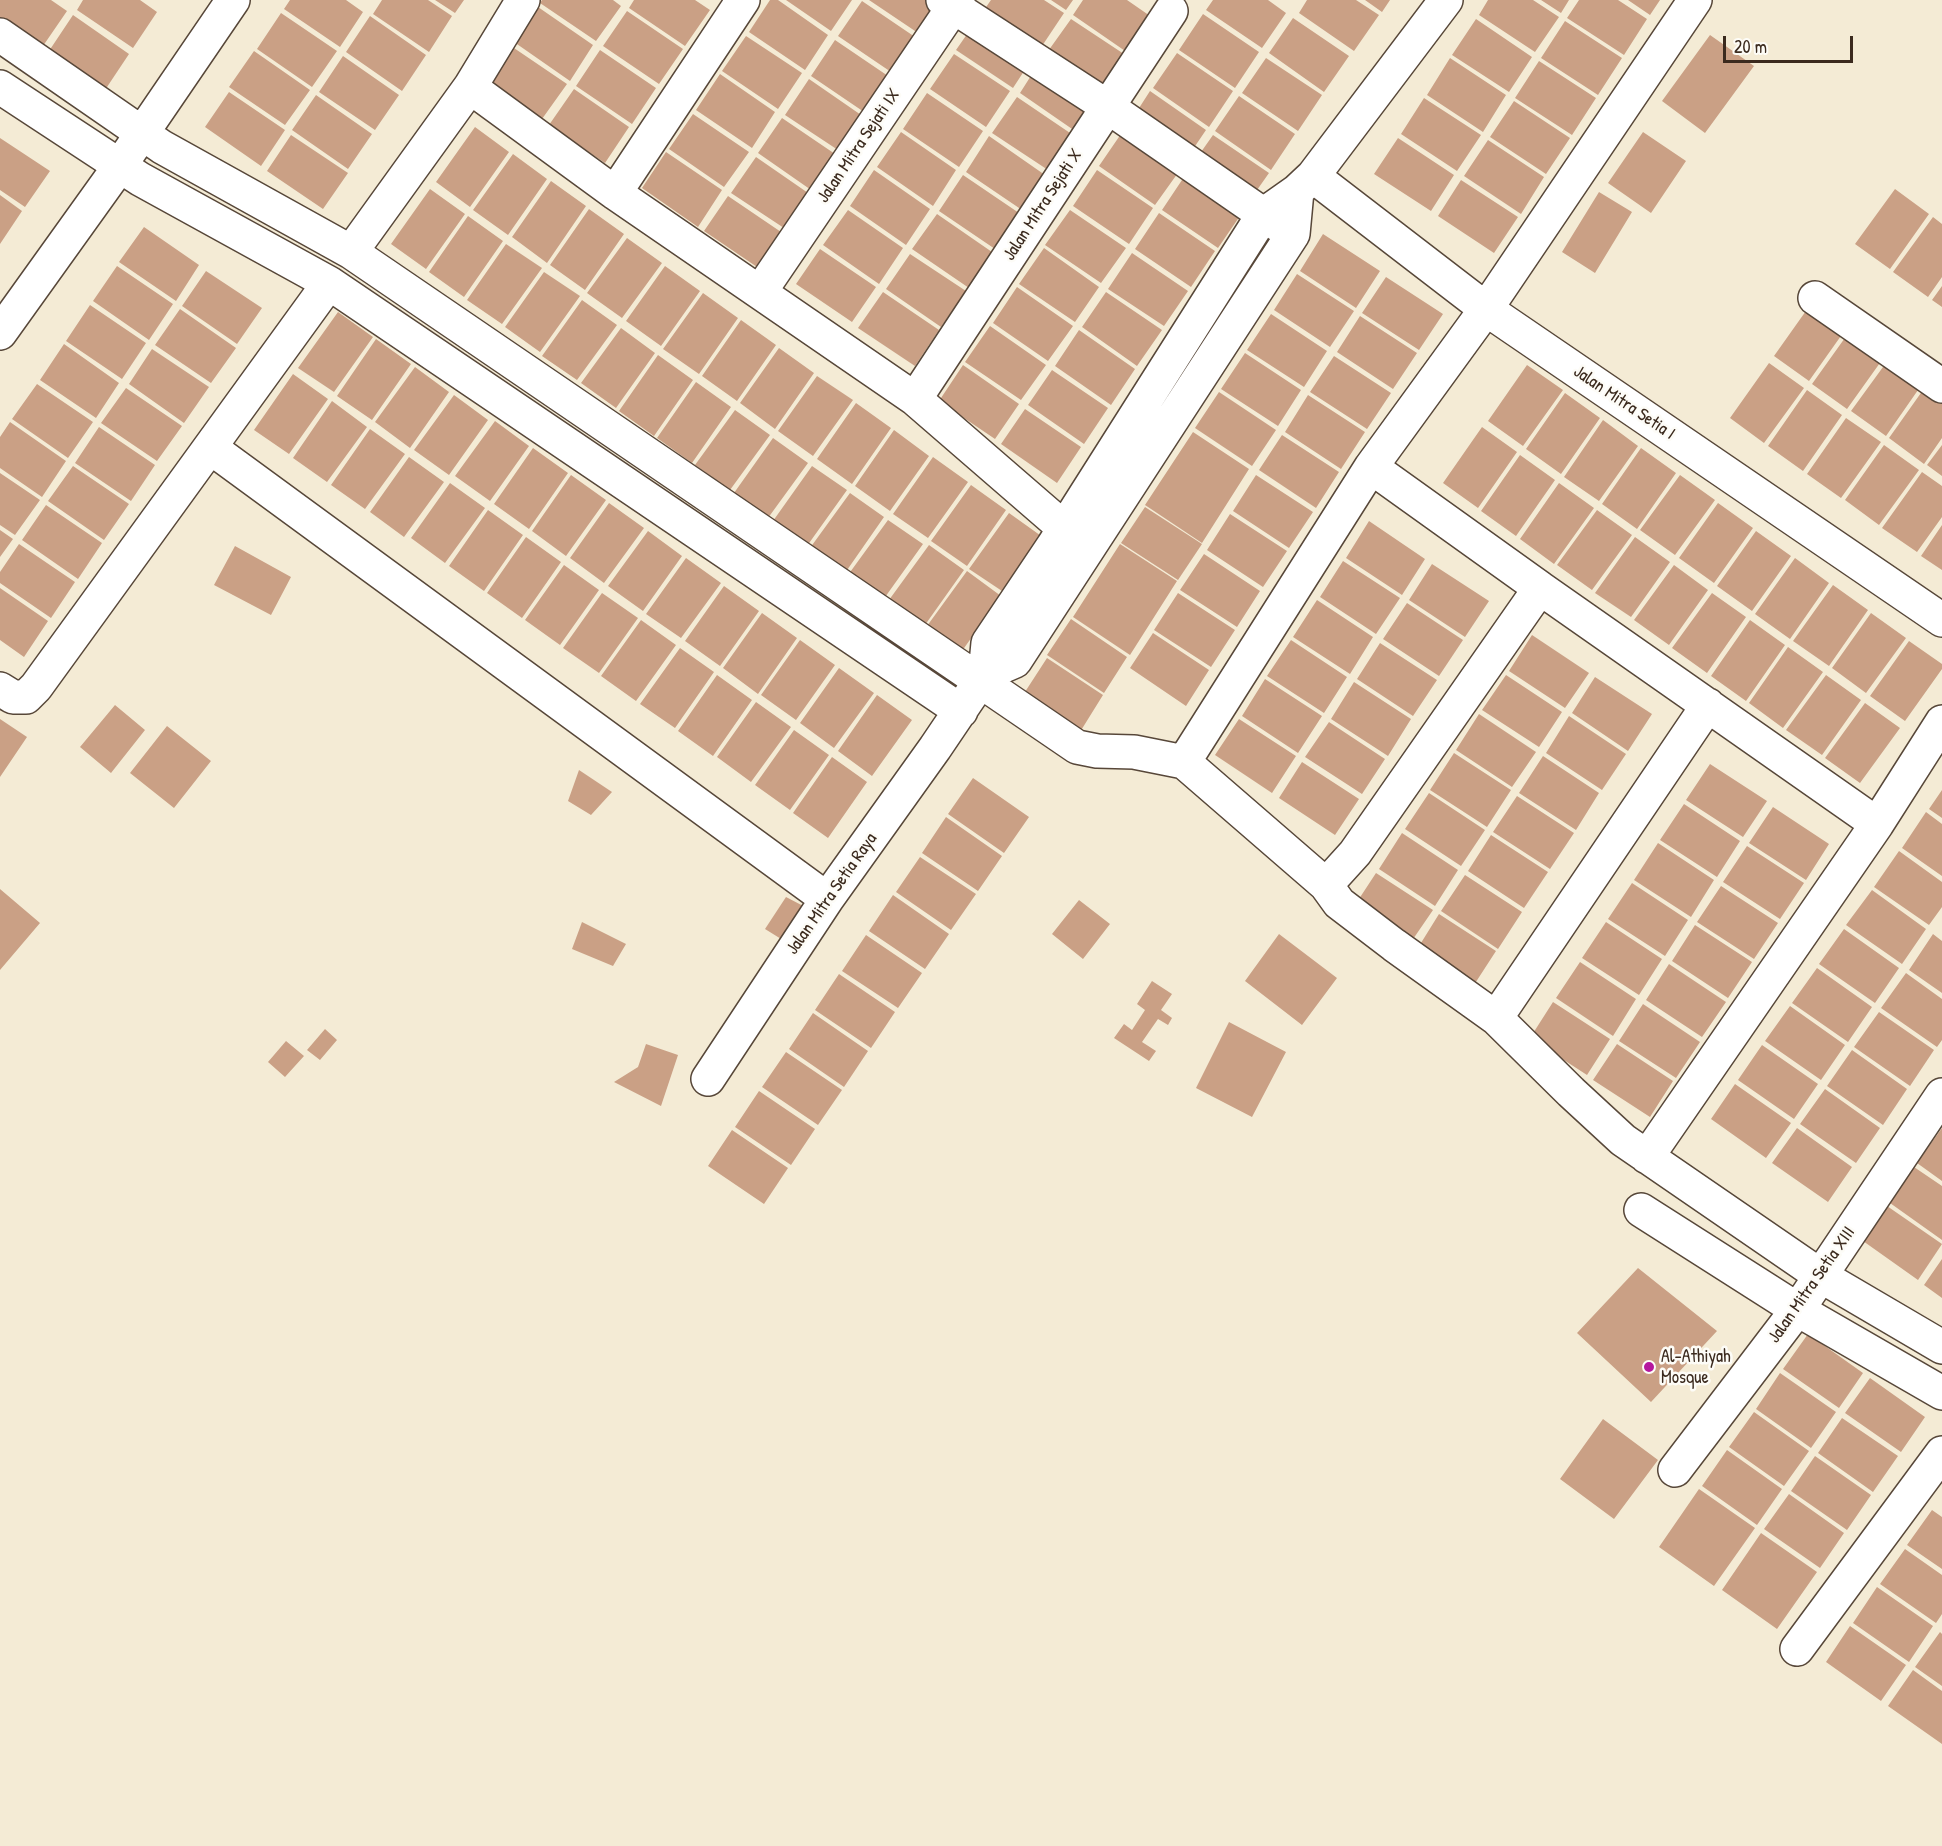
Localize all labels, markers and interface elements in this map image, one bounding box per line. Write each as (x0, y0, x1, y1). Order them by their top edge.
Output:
scale bar (1726, 24, 1856, 62)
text: 20 m (1734, 34, 1767, 59)
street label: Jalan Mitra Sejati IX (813, 85, 905, 207)
street label: Jalan Mitra Sejati X (999, 145, 1087, 265)
street label: Jalan Mitra Setia I (1569, 361, 1679, 445)
street label: Jalan Mitra Setia Raya (782, 829, 882, 959)
street label: Jalan Mitra Setia XIII (1764, 1223, 1860, 1347)
place label: Al-Athiyah Mosque (1661, 1346, 1731, 1388)
marker: Al-Athiyah Mosque (1642, 1360, 1656, 1374)

